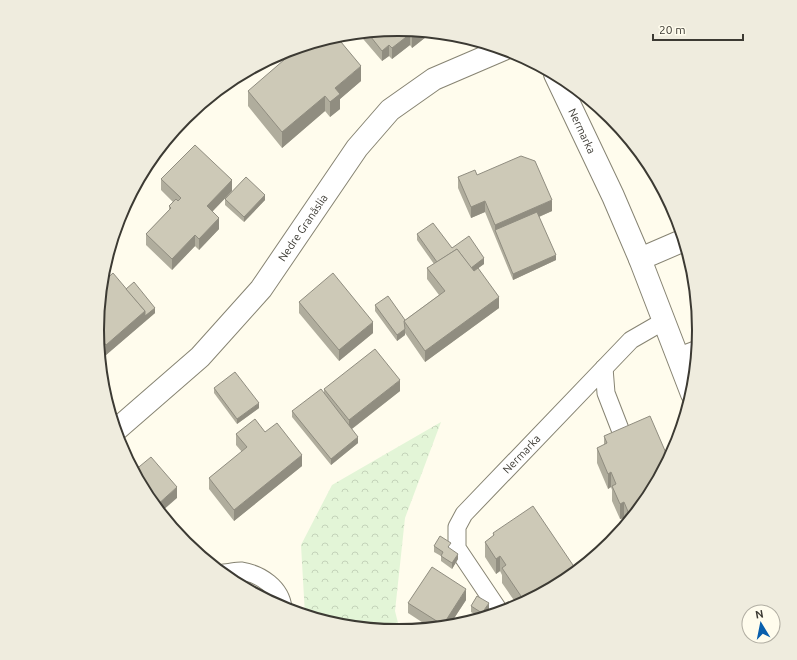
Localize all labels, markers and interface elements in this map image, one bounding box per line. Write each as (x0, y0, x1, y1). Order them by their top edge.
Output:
scale bar (653, 16, 743, 42)
text: 20 m (659, 23, 686, 36)
street label: Nermarka (566, 106, 598, 155)
street label: Nedre Granåslia (276, 192, 330, 263)
street label: Nermarka (500, 432, 543, 476)
north arrow (741, 604, 781, 644)
text: N (754, 608, 764, 621)

